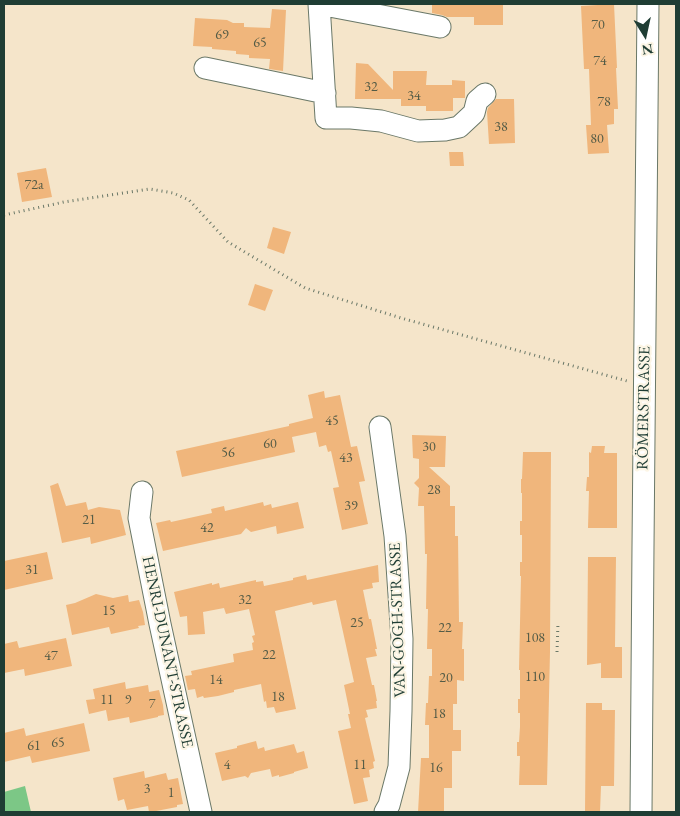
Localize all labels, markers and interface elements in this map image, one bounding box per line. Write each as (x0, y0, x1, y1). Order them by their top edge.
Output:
north arrow (620, 10, 670, 60)
house number: 70 (591, 17, 605, 33)
house number: 69 (215, 27, 229, 43)
house number: 65 (253, 35, 267, 51)
text: N (640, 40, 655, 60)
house number: 74 (593, 53, 607, 69)
house number: 32 (364, 79, 378, 95)
house number: 34 (407, 88, 421, 104)
house number: 78 (597, 94, 611, 110)
house number: 38 (494, 119, 508, 135)
house number: 80 (590, 131, 604, 147)
house number: 72a (24, 177, 44, 193)
street label: RÖMERSTRASSE (633, 346, 655, 470)
house number: 45 (325, 413, 339, 429)
house number: 60 (263, 436, 277, 452)
house number: 30 (422, 439, 436, 455)
house number: 56 (221, 445, 235, 461)
house number: 43 (339, 450, 353, 466)
house number: 28 (427, 482, 441, 498)
house number: 39 (344, 498, 358, 514)
house number: 21 (82, 512, 96, 528)
house number: 42 (200, 520, 214, 536)
street label: VAN-GOGH-STRASSE (386, 542, 410, 698)
street label: HENRI-DUNANT-STRASSE (137, 554, 197, 750)
house number: 31 (25, 562, 39, 578)
house number: 32 (238, 592, 252, 608)
house number: 15 (102, 603, 116, 619)
house number: 25 (350, 615, 364, 631)
house number: 22 (438, 620, 452, 636)
house number: 108 (525, 630, 545, 646)
house number: 22 (262, 647, 276, 663)
house number: 47 (44, 648, 58, 664)
house number: 110 (525, 669, 545, 685)
house number: 20 (439, 670, 453, 686)
house number: 14 (209, 672, 223, 688)
house number: 18 (271, 689, 285, 705)
house number: 11 (100, 692, 114, 708)
house number: 9 (125, 692, 131, 708)
house number: 7 (149, 696, 155, 712)
house number: 18 (432, 706, 446, 722)
house number: 65 (51, 735, 65, 751)
house number: 61 (27, 738, 41, 754)
house number: 4 (224, 757, 230, 773)
house number: 11 (353, 757, 367, 773)
house number: 16 (429, 760, 443, 776)
house number: 3 (144, 781, 150, 797)
house number: 1 (168, 785, 174, 801)

